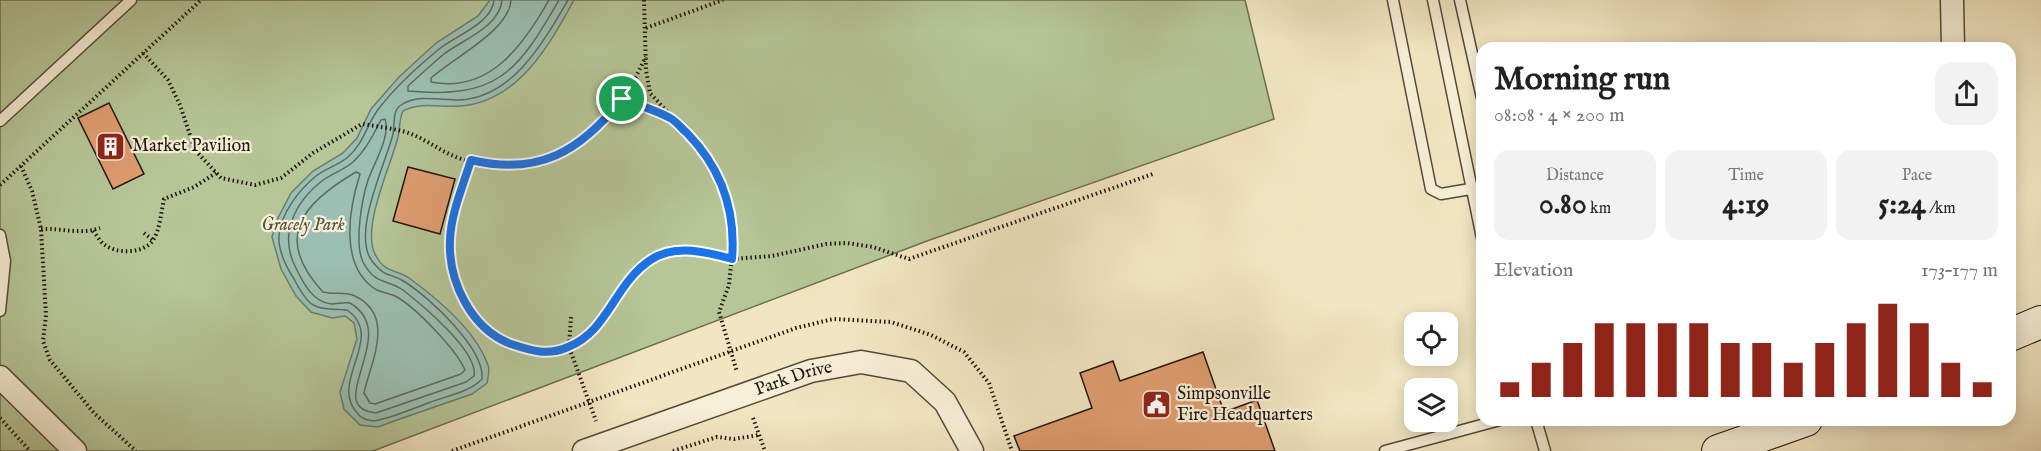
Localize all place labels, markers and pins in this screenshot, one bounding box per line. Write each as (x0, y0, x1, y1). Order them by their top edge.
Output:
pin (596, 73, 647, 124)
building icon: Market Pavilion (95, 130, 127, 162)
place label: Market Pavilion (132, 135, 251, 158)
place label: Simpsonville Fire Headquarters (1177, 383, 1313, 427)
public building icon: Simpsonville Fire Headquarters (1140, 388, 1172, 420)

